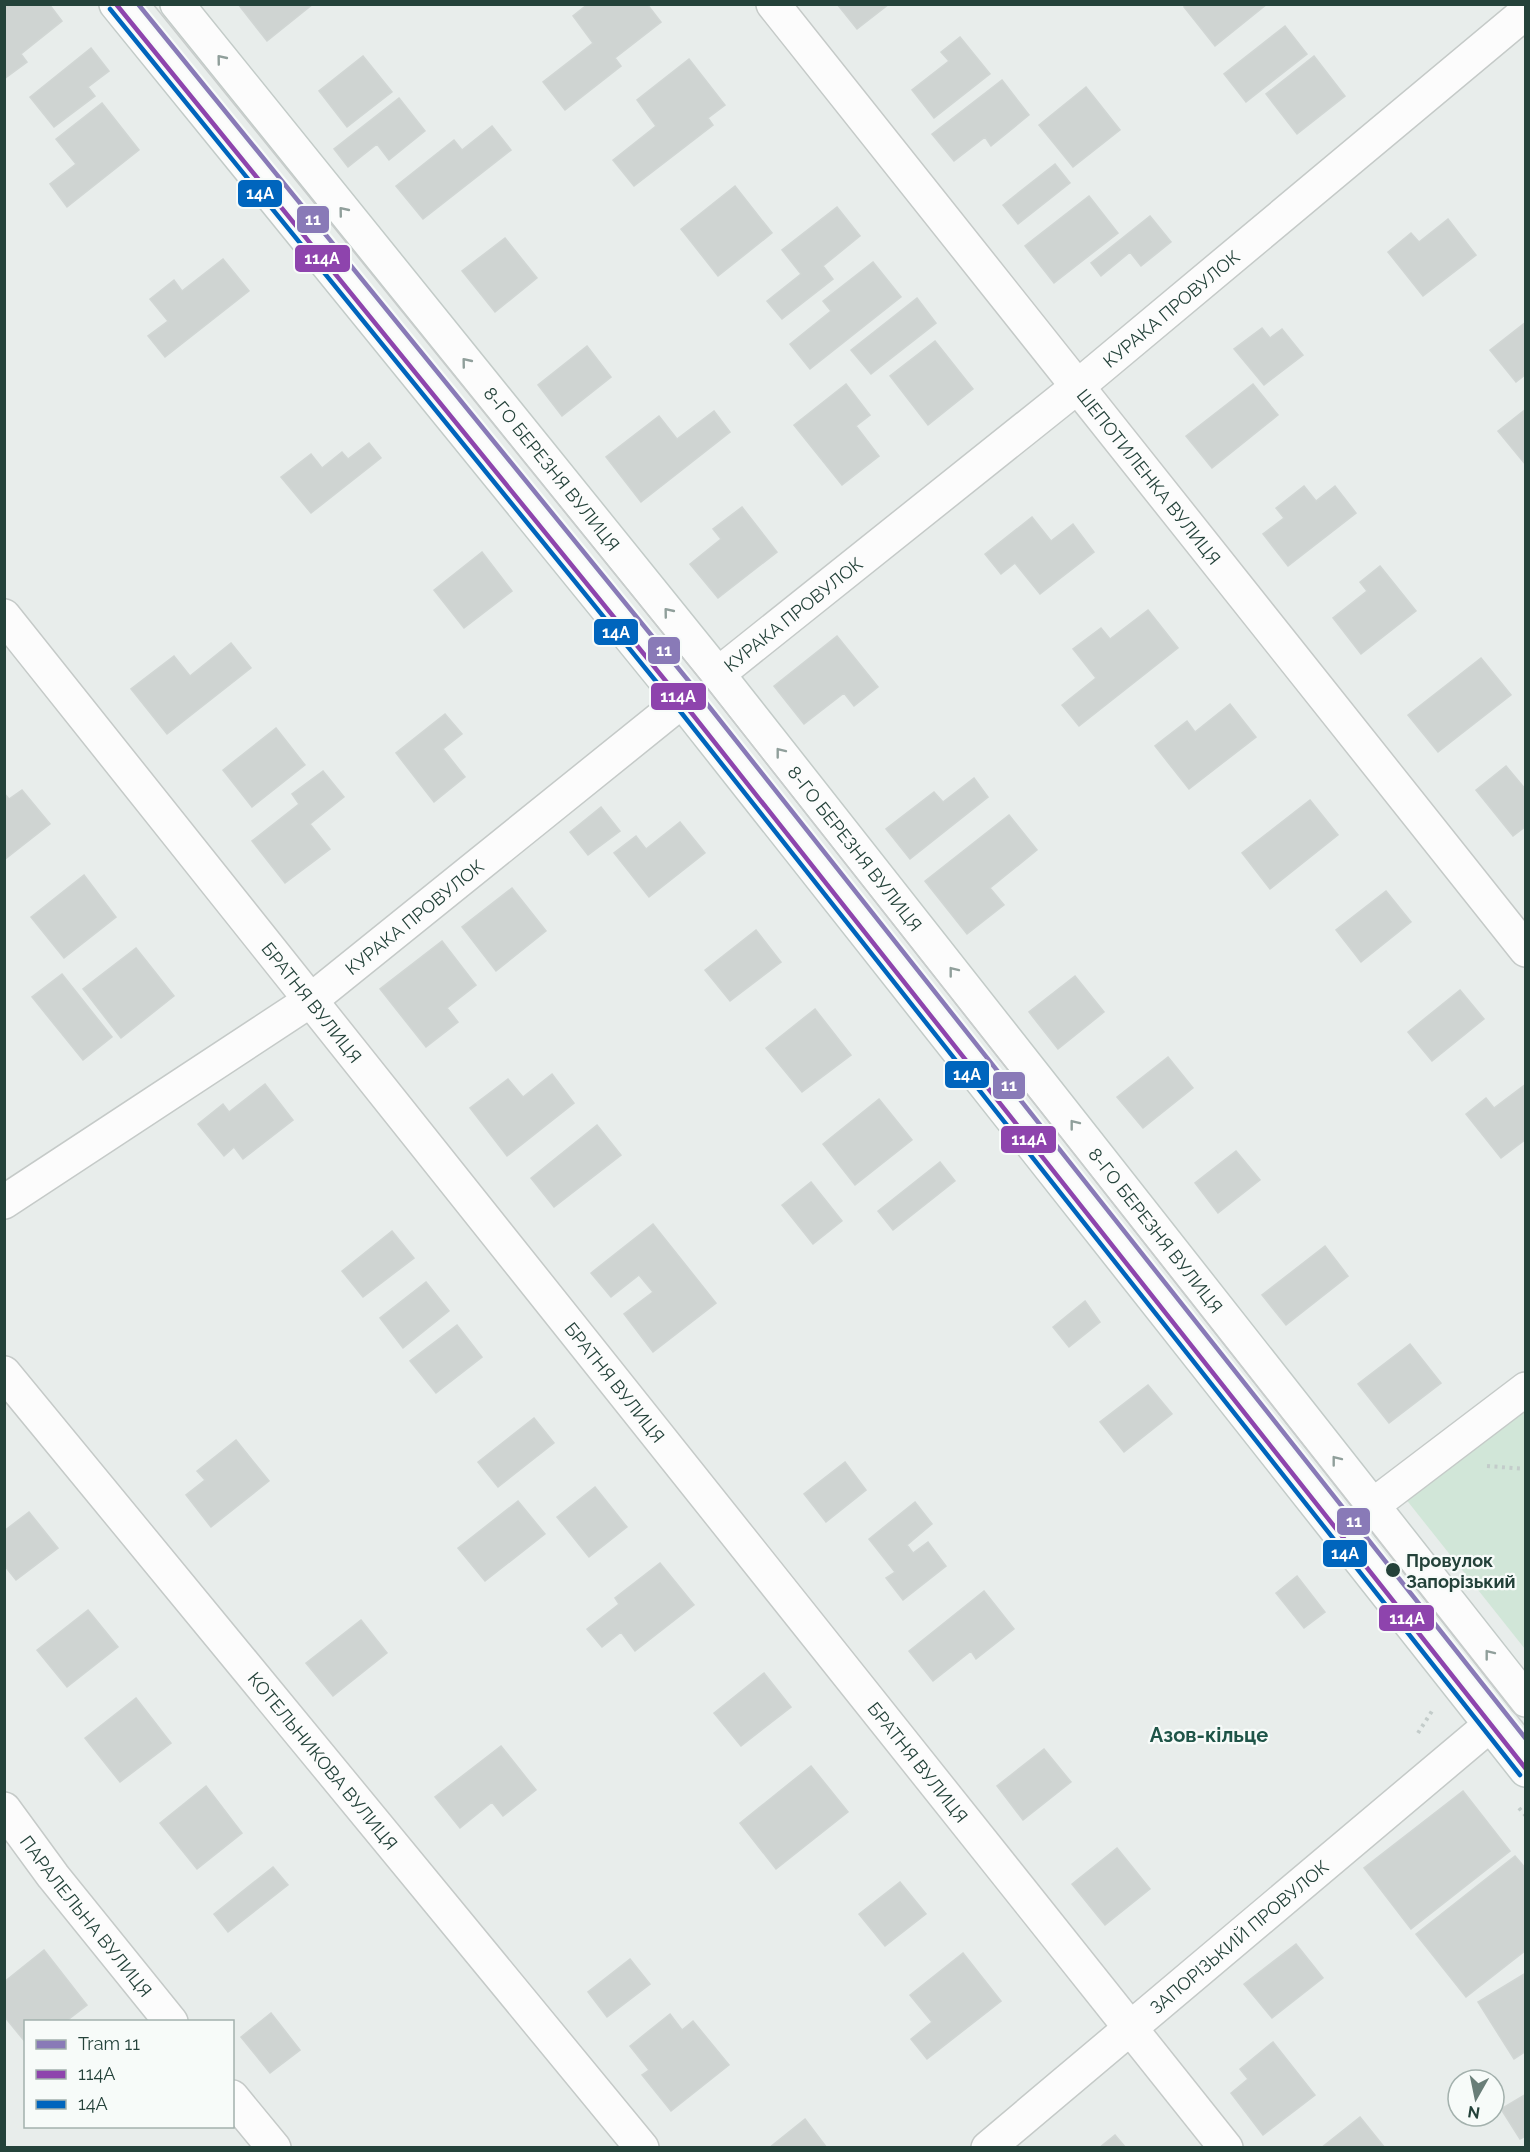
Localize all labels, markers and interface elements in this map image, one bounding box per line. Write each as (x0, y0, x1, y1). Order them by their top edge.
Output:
one-way arrow (217, 55, 228, 66)
line badge: 14А (237, 179, 283, 208)
text: 14А (246, 184, 274, 203)
line badge: 11 (296, 205, 330, 234)
one-way arrow (340, 207, 351, 218)
text: 11 (305, 210, 321, 229)
line badge: 114А (294, 244, 351, 273)
street label: КУРАКА ПРОВУЛОК (1098, 246, 1243, 372)
text: 114А (304, 249, 340, 268)
one-way arrow (463, 358, 474, 369)
street label: 8-ГО БЕРЕЗНЯ ВУЛИЦЯ (480, 382, 624, 555)
street label: ШЕПОТИЛЕНКА ВУЛИЦЯ (1073, 385, 1225, 568)
street label: КУРАКА ПРОВУЛОК (719, 552, 866, 676)
one-way arrow (664, 608, 675, 619)
line badge: 14А (593, 618, 639, 646)
text: 14А (602, 623, 630, 642)
line badge: 11 (647, 636, 681, 665)
text: 11 (656, 641, 672, 660)
line badge: 114А (650, 682, 707, 711)
text: 114А (660, 687, 696, 706)
one-way arrow (777, 748, 788, 759)
street label: 8-ГО БЕРЕЗНЯ ВУЛИЦЯ (784, 762, 927, 935)
street label: КУРАКА ПРОВУЛОК (341, 855, 487, 979)
street label: БРАТНЯ ВУЛИЦЯ (258, 938, 366, 1067)
one-way arrow (950, 967, 961, 978)
line badge: 14А (944, 1060, 990, 1089)
text: 14А (953, 1065, 981, 1084)
line badge: 11 (992, 1071, 1026, 1100)
text: 11 (1001, 1076, 1017, 1095)
one-way arrow (1070, 1120, 1081, 1131)
line badge: 114А (1000, 1125, 1057, 1154)
text: 114А (1011, 1130, 1047, 1149)
street label: 8-ГО БЕРЕЗНЯ ВУЛИЦЯ (1084, 1143, 1227, 1317)
street label: БРАТНЯ ВУЛИЦЯ (561, 1318, 669, 1446)
one-way arrow (1333, 1455, 1344, 1466)
line badge: 11 (1336, 1507, 1371, 1536)
text: 11 (1346, 1512, 1362, 1531)
line badge: 14А (1322, 1539, 1368, 1568)
text: 14А (1331, 1544, 1359, 1563)
place label: Провулок Запорізький (1406, 1550, 1516, 1592)
marker: Провулок Запорізький (1384, 1561, 1402, 1579)
line badge: 114А (1378, 1604, 1435, 1632)
text: 114А (1389, 1609, 1425, 1628)
one-way arrow (1486, 1649, 1497, 1660)
street label: КОТЕЛЬНИКОВА ВУЛИЦЯ (244, 1668, 402, 1854)
street label: БРАТНЯ ВУЛИЦЯ (864, 1698, 972, 1826)
district label: Азов-кільце (1150, 1723, 1268, 1747)
street label: ПАРАЛЕЛЬНА ВУЛИЦЯ (16, 1831, 157, 2001)
street label: ЗАПОРІЗЬКИЙ ПРОВУЛОК (1145, 1856, 1332, 2018)
legend (24, 2020, 234, 2128)
text: Tram 11 (78, 2033, 140, 2054)
text: 114А (78, 2063, 115, 2084)
north arrow (1446, 2068, 1506, 2128)
text: 14А (78, 2093, 108, 2114)
text: N (1466, 2102, 1481, 2123)

